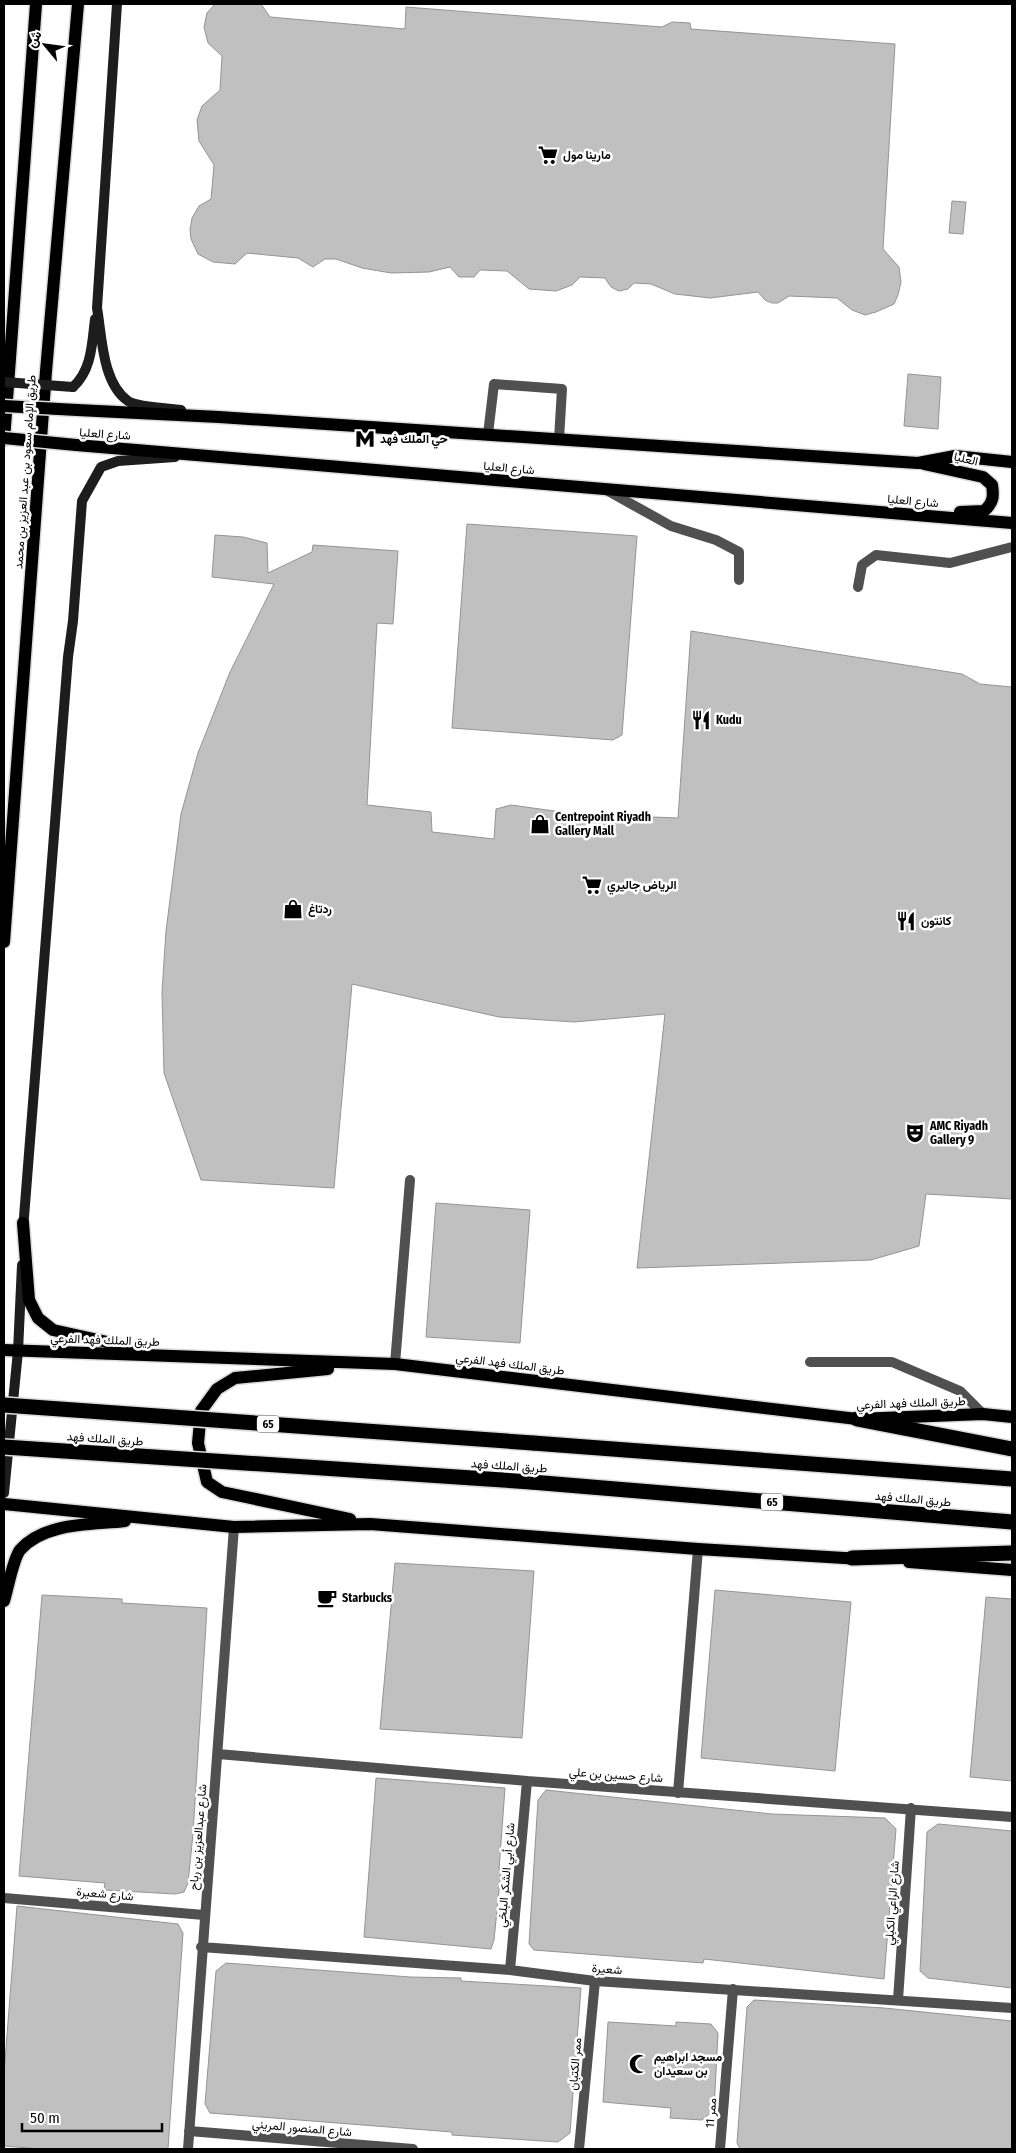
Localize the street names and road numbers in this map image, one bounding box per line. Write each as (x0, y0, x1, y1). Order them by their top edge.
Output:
street label: طريق الإمام سعود بن عبد العزيز بن محمد (11, 374, 40, 570)
street label: شارع العليا (79, 425, 131, 445)
street label: العليا (953, 449, 979, 469)
street label: شارع العليا (483, 459, 535, 479)
street label: شارع العليا (887, 492, 939, 512)
street label: طريق الملك فهد الفرعي (50, 1331, 160, 1352)
street label: طريق الملك فهد الفرعي (454, 1350, 565, 1381)
street label: طريق الملك فهد الفرعي (856, 1394, 966, 1415)
road number: 65 (257, 1416, 279, 1432)
street label: طريق الملك فهد (66, 1429, 144, 1450)
street label: طريق الملك فهد (470, 1456, 548, 1477)
street label: طريق الملك فهد (874, 1489, 952, 1510)
road number: 65 (761, 1494, 783, 1510)
street label: شارع حسين بن علي (568, 1765, 663, 1788)
street label: شارع عبدالعزيز بن رباح (186, 1783, 212, 1891)
street label: شارع أبي الشكر البلخي (494, 1822, 521, 1928)
street label: شارع الراعي الكبلي (882, 1860, 905, 1946)
street label: شارع شعيرة (76, 1885, 134, 1905)
street label: شعيرة (591, 1961, 623, 1978)
street label: ممر الكتبان (566, 2037, 585, 2091)
street label: ممر 11 (703, 2097, 720, 2129)
street label: شارع المنصور المريني (251, 2117, 352, 2142)

